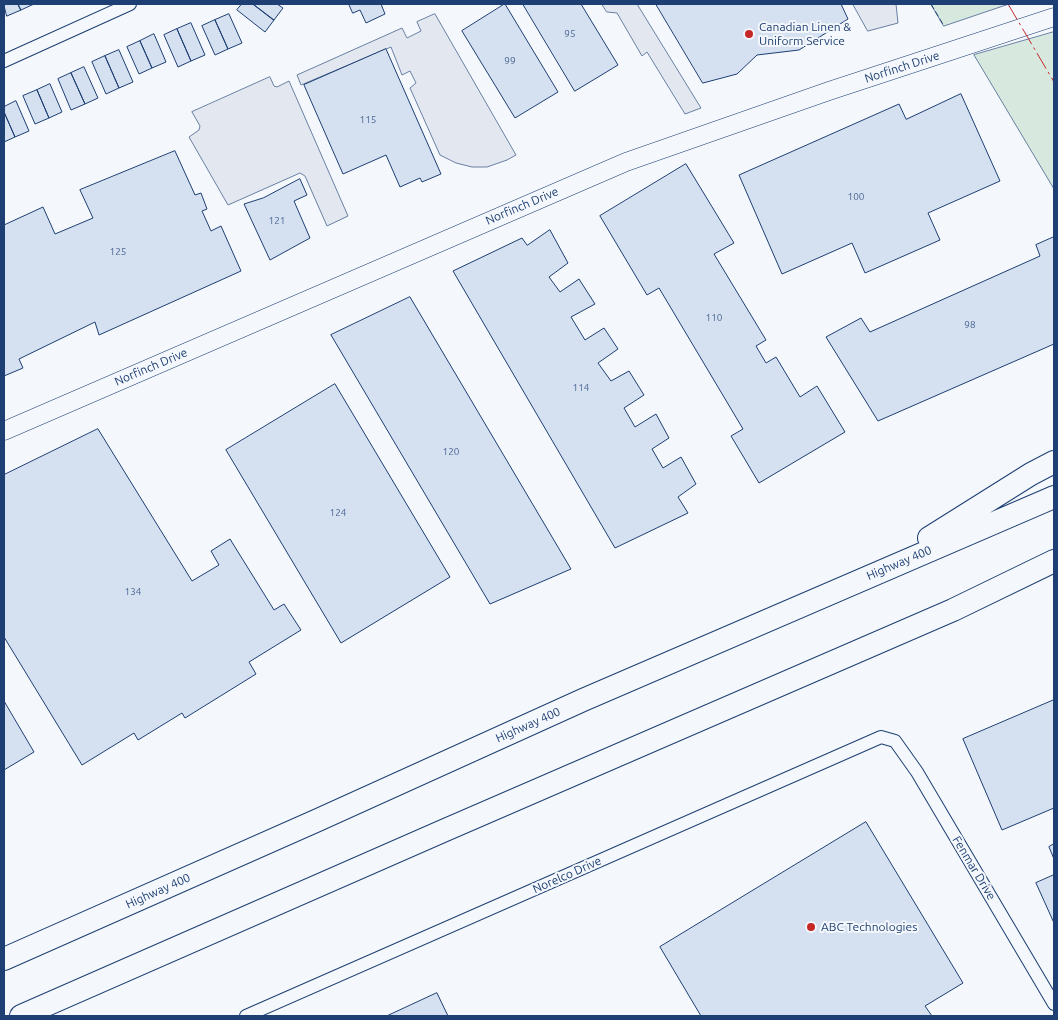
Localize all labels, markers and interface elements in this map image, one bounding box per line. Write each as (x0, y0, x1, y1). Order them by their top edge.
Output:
place label: Canadian Linen & Uniform Service (759, 20, 851, 48)
house number: 95 (564, 28, 576, 40)
marker: Canadian Linen & Uniform Service (743, 28, 755, 40)
street label: Norfinch Drive (863, 48, 941, 86)
house number: 99 (504, 55, 516, 67)
house number: 115 (360, 114, 376, 126)
street label: Norfinch Drive (483, 184, 561, 228)
house number: 100 (848, 191, 864, 203)
house number: 121 (269, 215, 285, 227)
house number: 125 (110, 246, 126, 258)
house number: 110 (706, 312, 722, 324)
house number: 98 (964, 319, 976, 331)
street label: Norfinch Drive (112, 345, 190, 389)
house number: 114 (573, 382, 589, 394)
house number: 120 (443, 446, 459, 458)
house number: 124 (330, 507, 346, 519)
street label: Highway 400 (864, 543, 934, 583)
house number: 134 (125, 586, 141, 598)
street label: Highway 400 (493, 704, 563, 746)
street label: Fenmar Drive (949, 833, 999, 903)
street label: Norelco Drive (530, 853, 604, 897)
street label: Highway 400 (123, 870, 193, 912)
place label: ABC Technologies (821, 920, 917, 934)
marker: ABC Technologies (805, 921, 817, 933)

